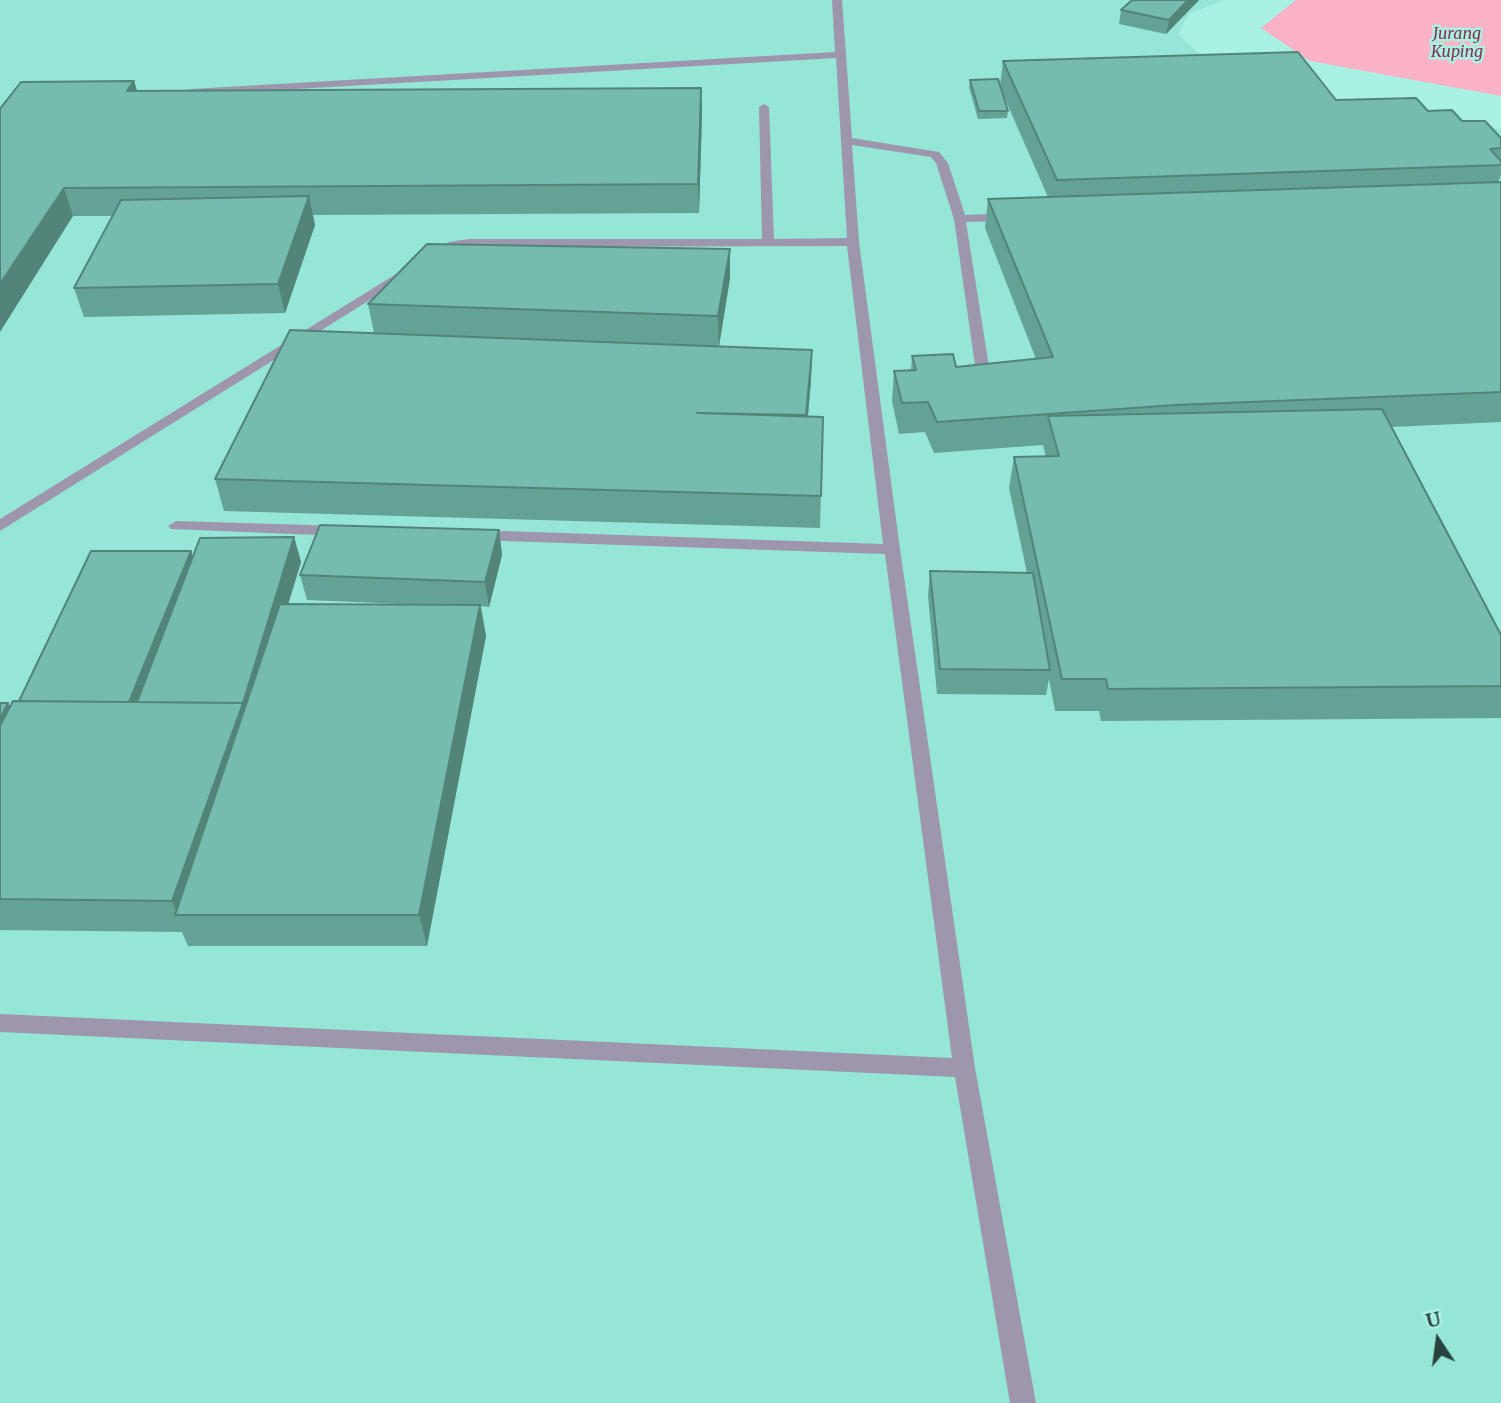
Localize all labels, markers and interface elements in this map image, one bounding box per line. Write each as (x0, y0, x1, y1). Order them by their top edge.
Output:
water label: Jurang Kuping (1431, 24, 1483, 62)
north arrow (1403, 1305, 1473, 1375)
text: U (1424, 1306, 1443, 1333)

